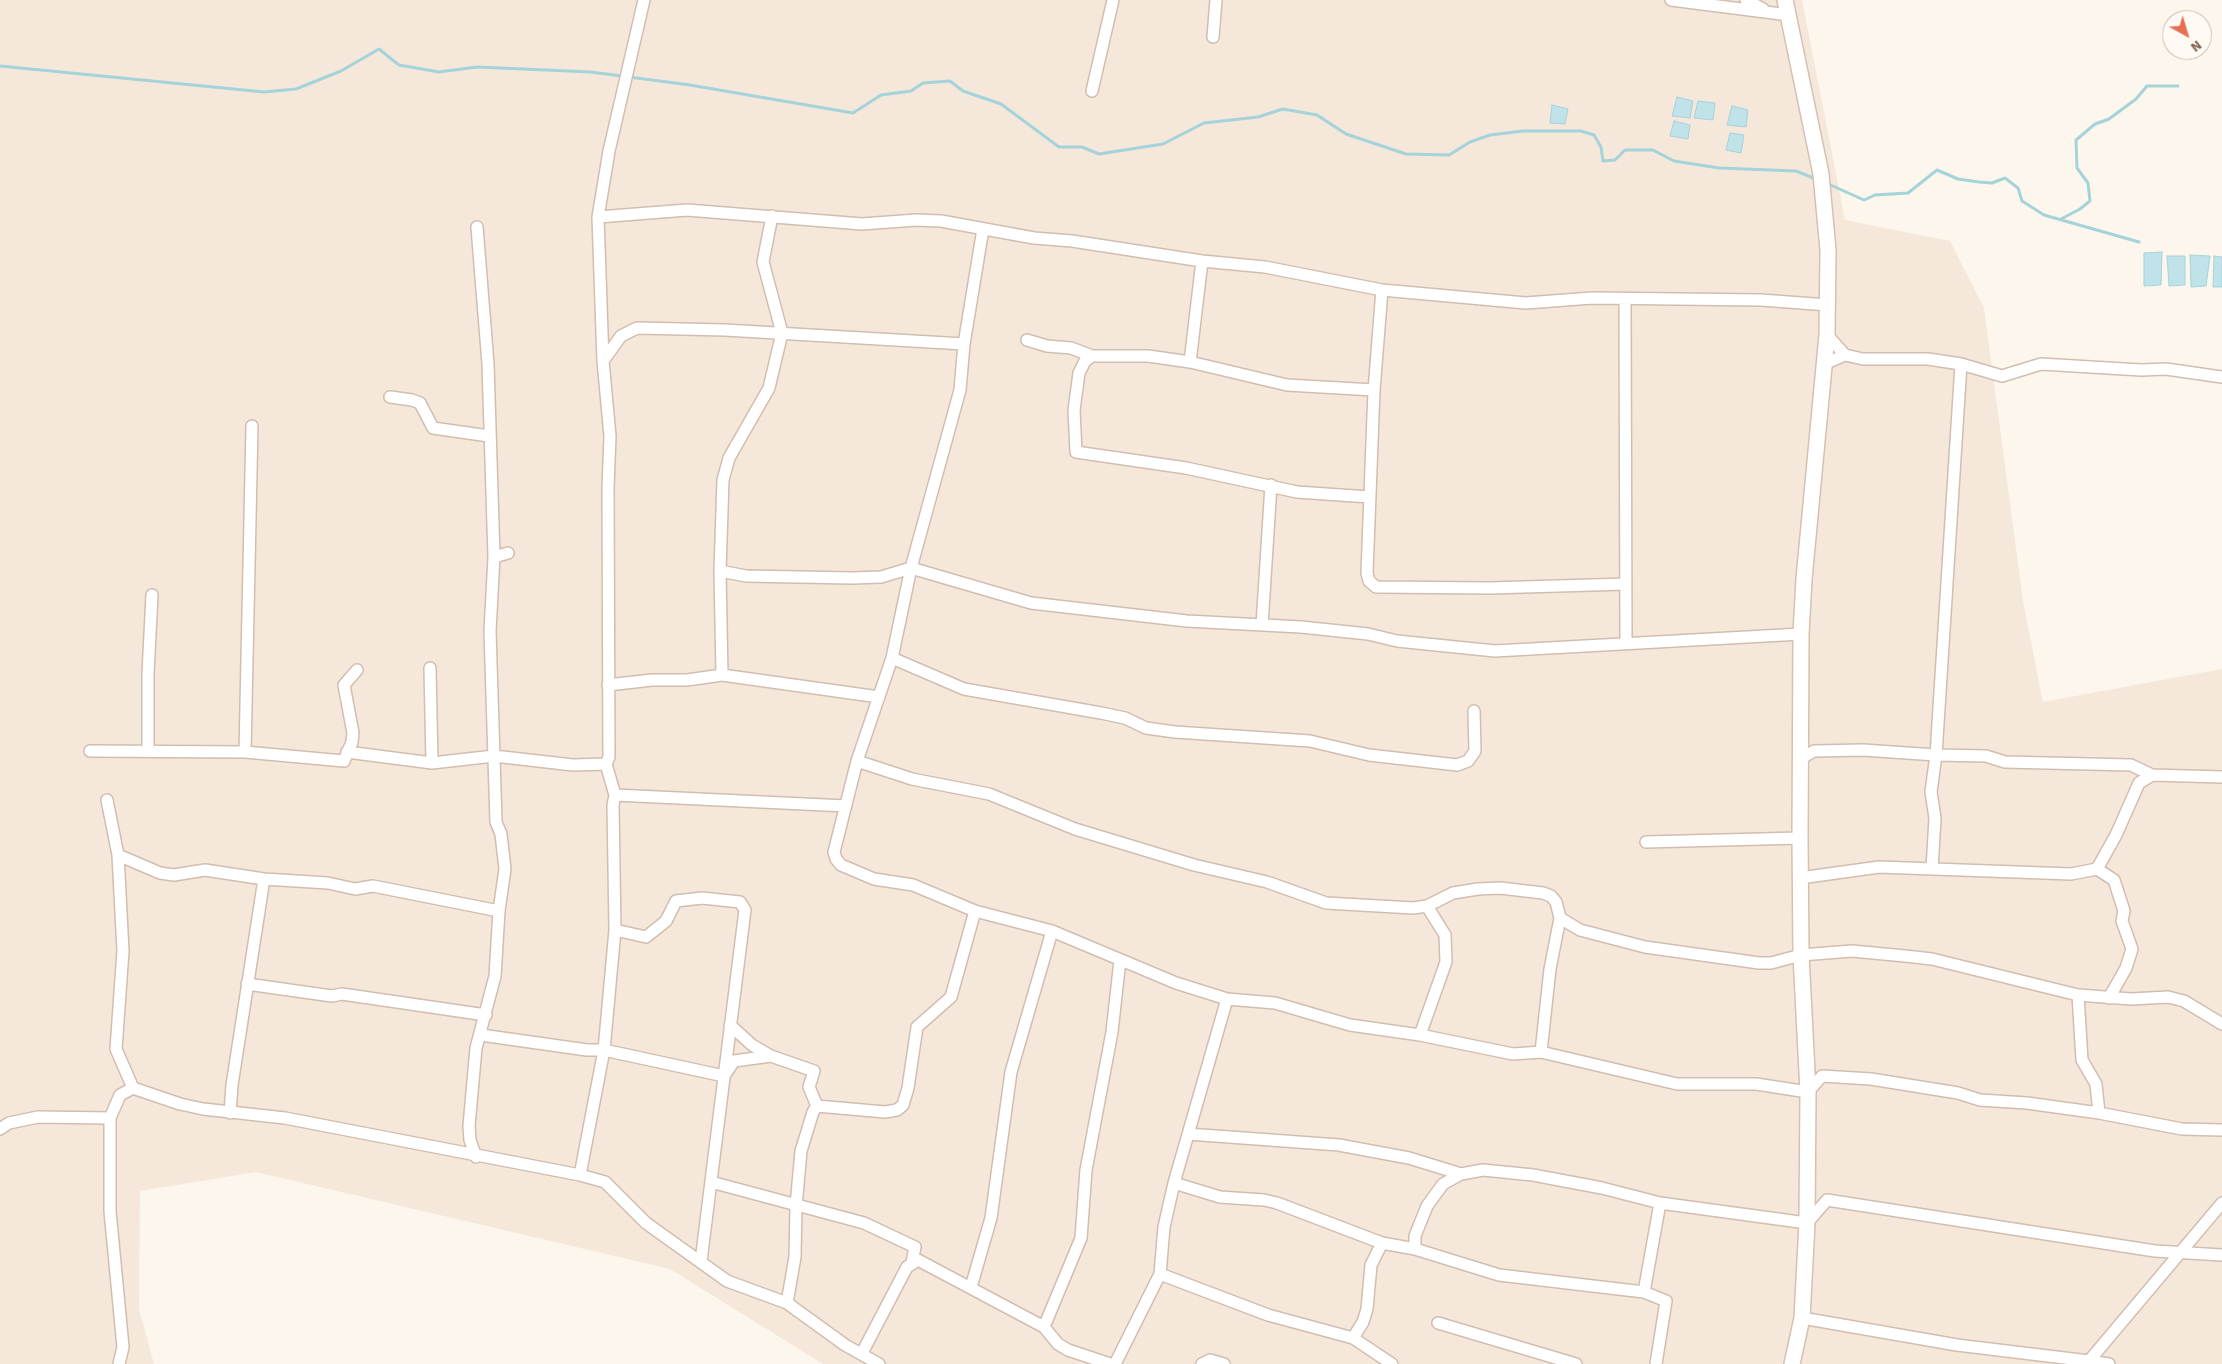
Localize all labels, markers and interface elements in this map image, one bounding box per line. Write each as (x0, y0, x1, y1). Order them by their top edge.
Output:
north arrow (2162, 10, 2212, 60)
text: N (2186, 35, 2206, 57)

